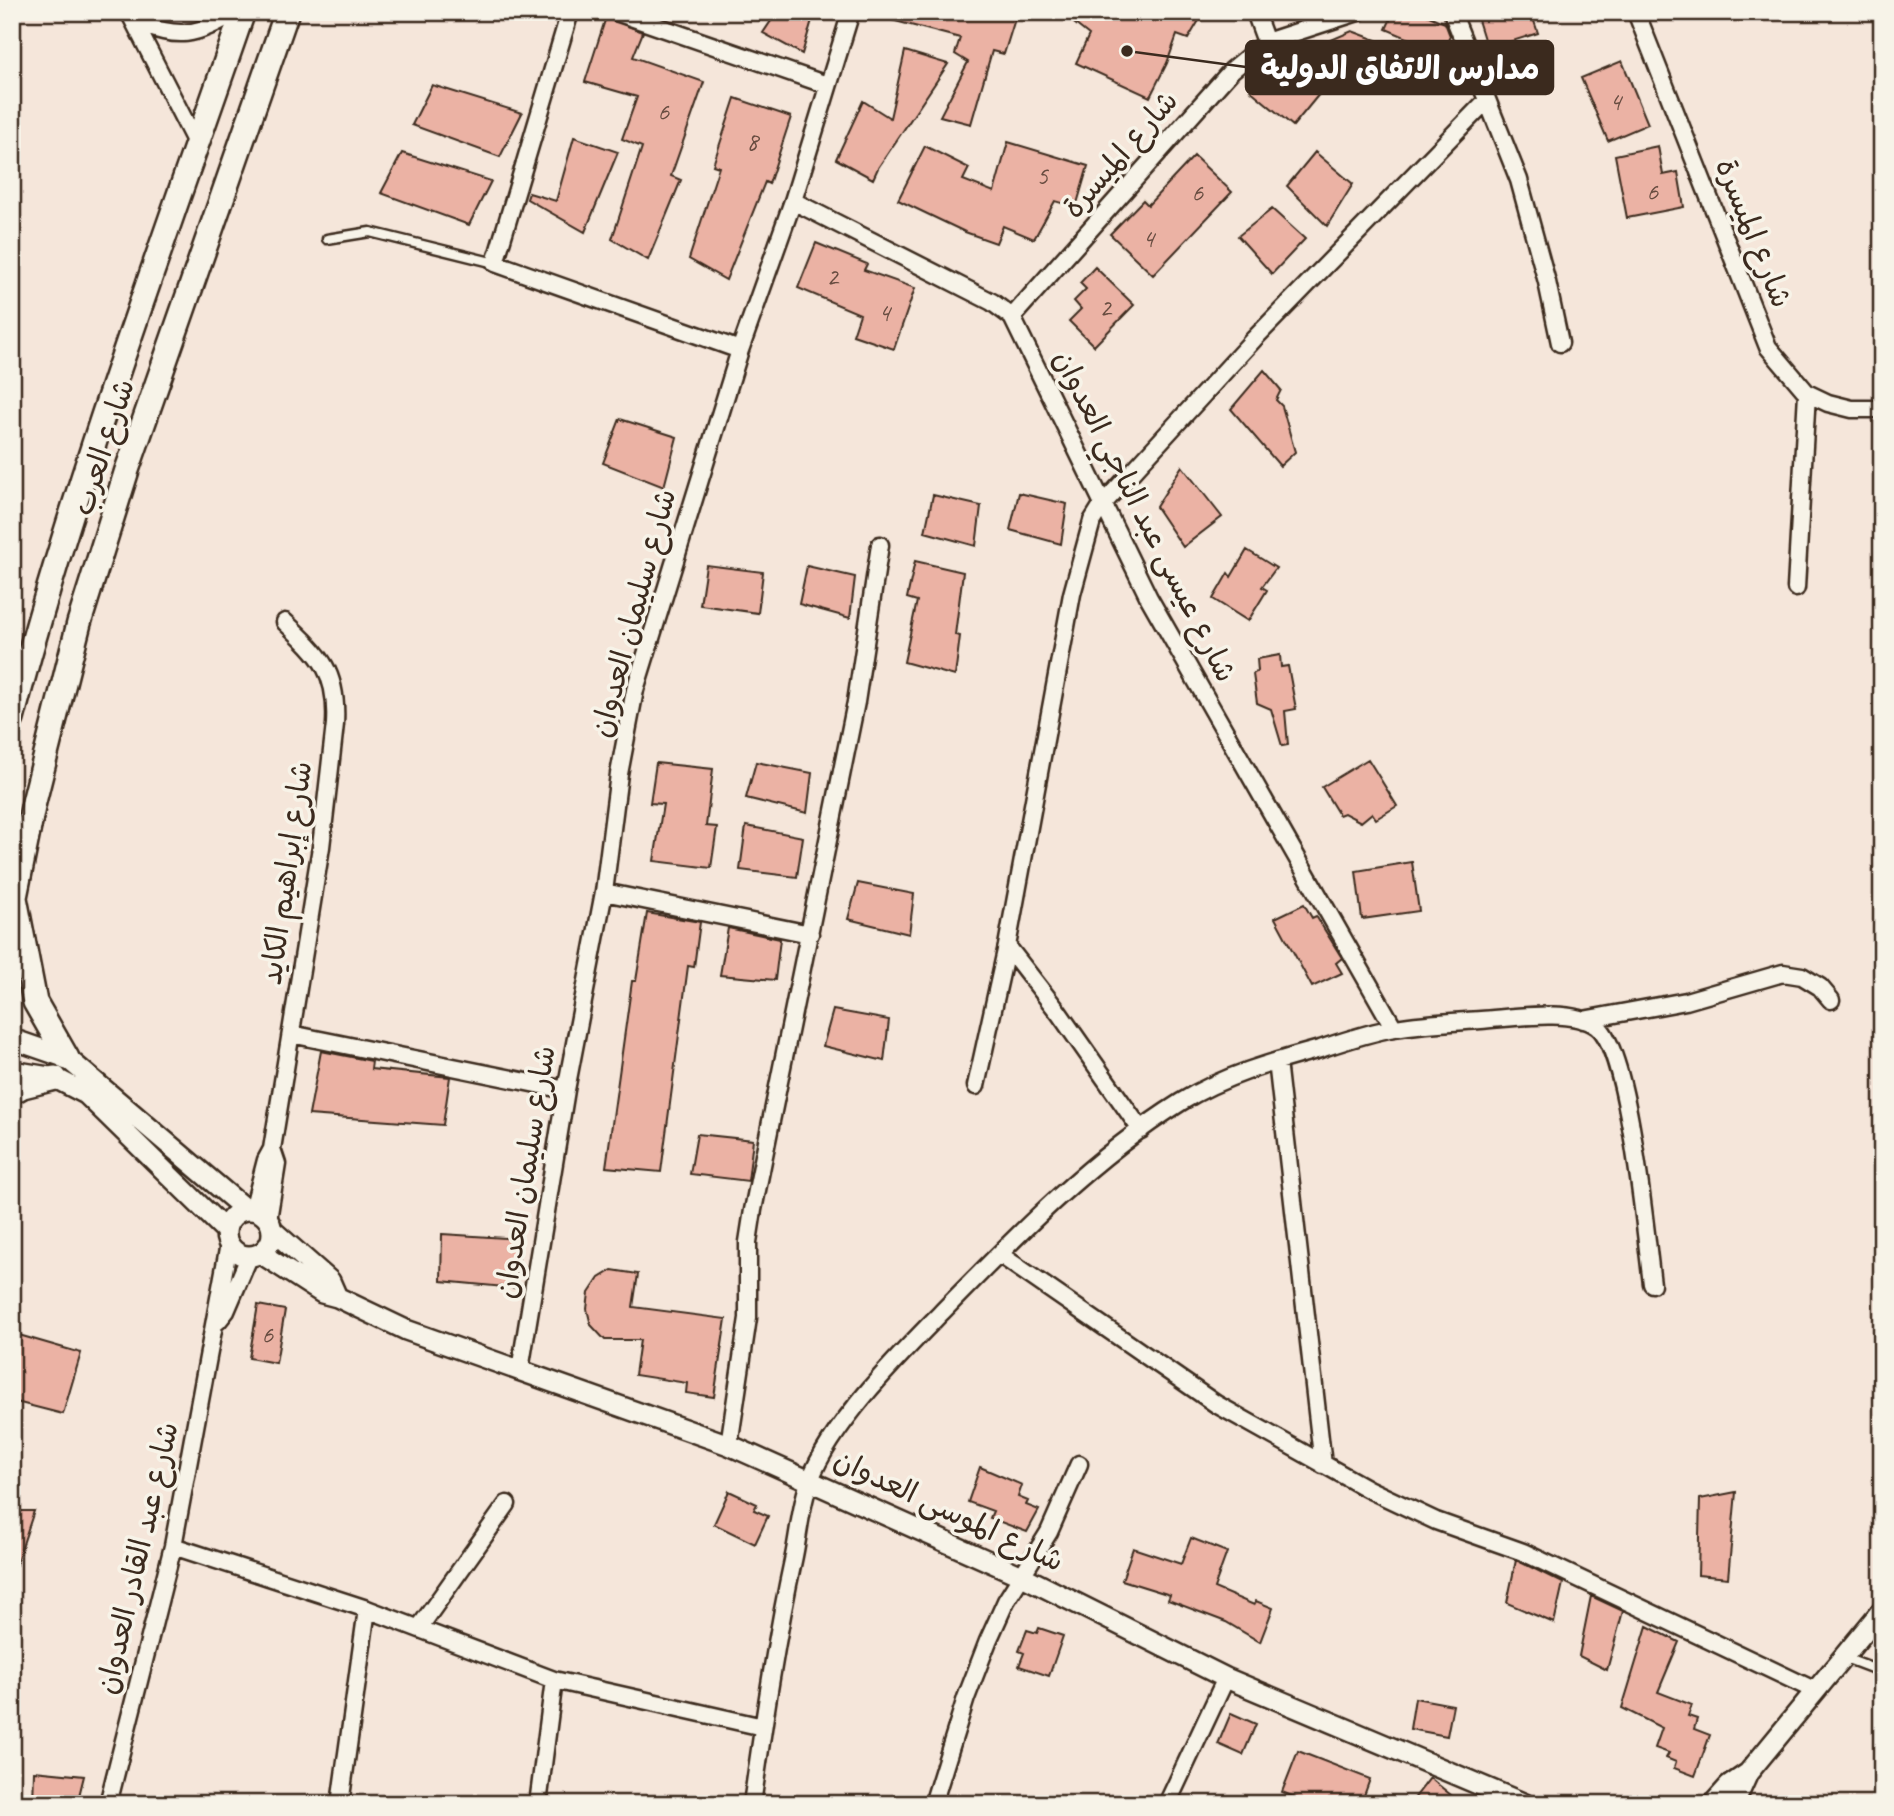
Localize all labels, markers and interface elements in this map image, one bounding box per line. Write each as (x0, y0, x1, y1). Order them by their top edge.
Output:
callout: مدارس الاتفاق الدولية (1246, 41, 1553, 94)
text: مدارس الاتفاق الدولية (1260, 48, 1540, 89)
street label: شارع الميسرة (1054, 82, 1187, 227)
house number: 4 (1609, 85, 1623, 118)
house number: 6 (657, 95, 670, 128)
house number: 8 (746, 125, 760, 158)
street label: شارع الميسرة (1705, 153, 1801, 314)
house number: 5 (1036, 159, 1049, 192)
house number: 6 (1646, 175, 1659, 208)
house number: 6 (1191, 176, 1204, 209)
house number: 4 (1142, 222, 1156, 255)
house number: 2 (826, 260, 840, 293)
house number: 2 (1099, 291, 1113, 324)
house number: 4 (878, 296, 892, 329)
street label: شارع عيسى عبد الناجي العدوان (1038, 344, 1245, 692)
street label: شارع العرب (63, 374, 145, 521)
street label: شارع سليمان العدوان (582, 485, 686, 742)
street label: شارع إبراهيم الكايد (252, 759, 323, 988)
street label: شارع سليمان العدوان (486, 1043, 566, 1301)
house number: 6 (261, 1318, 274, 1351)
street label: شارع عبد القادر العدوان (87, 1418, 189, 1698)
street label: شارع الموسى العدوان (827, 1440, 1070, 1582)

